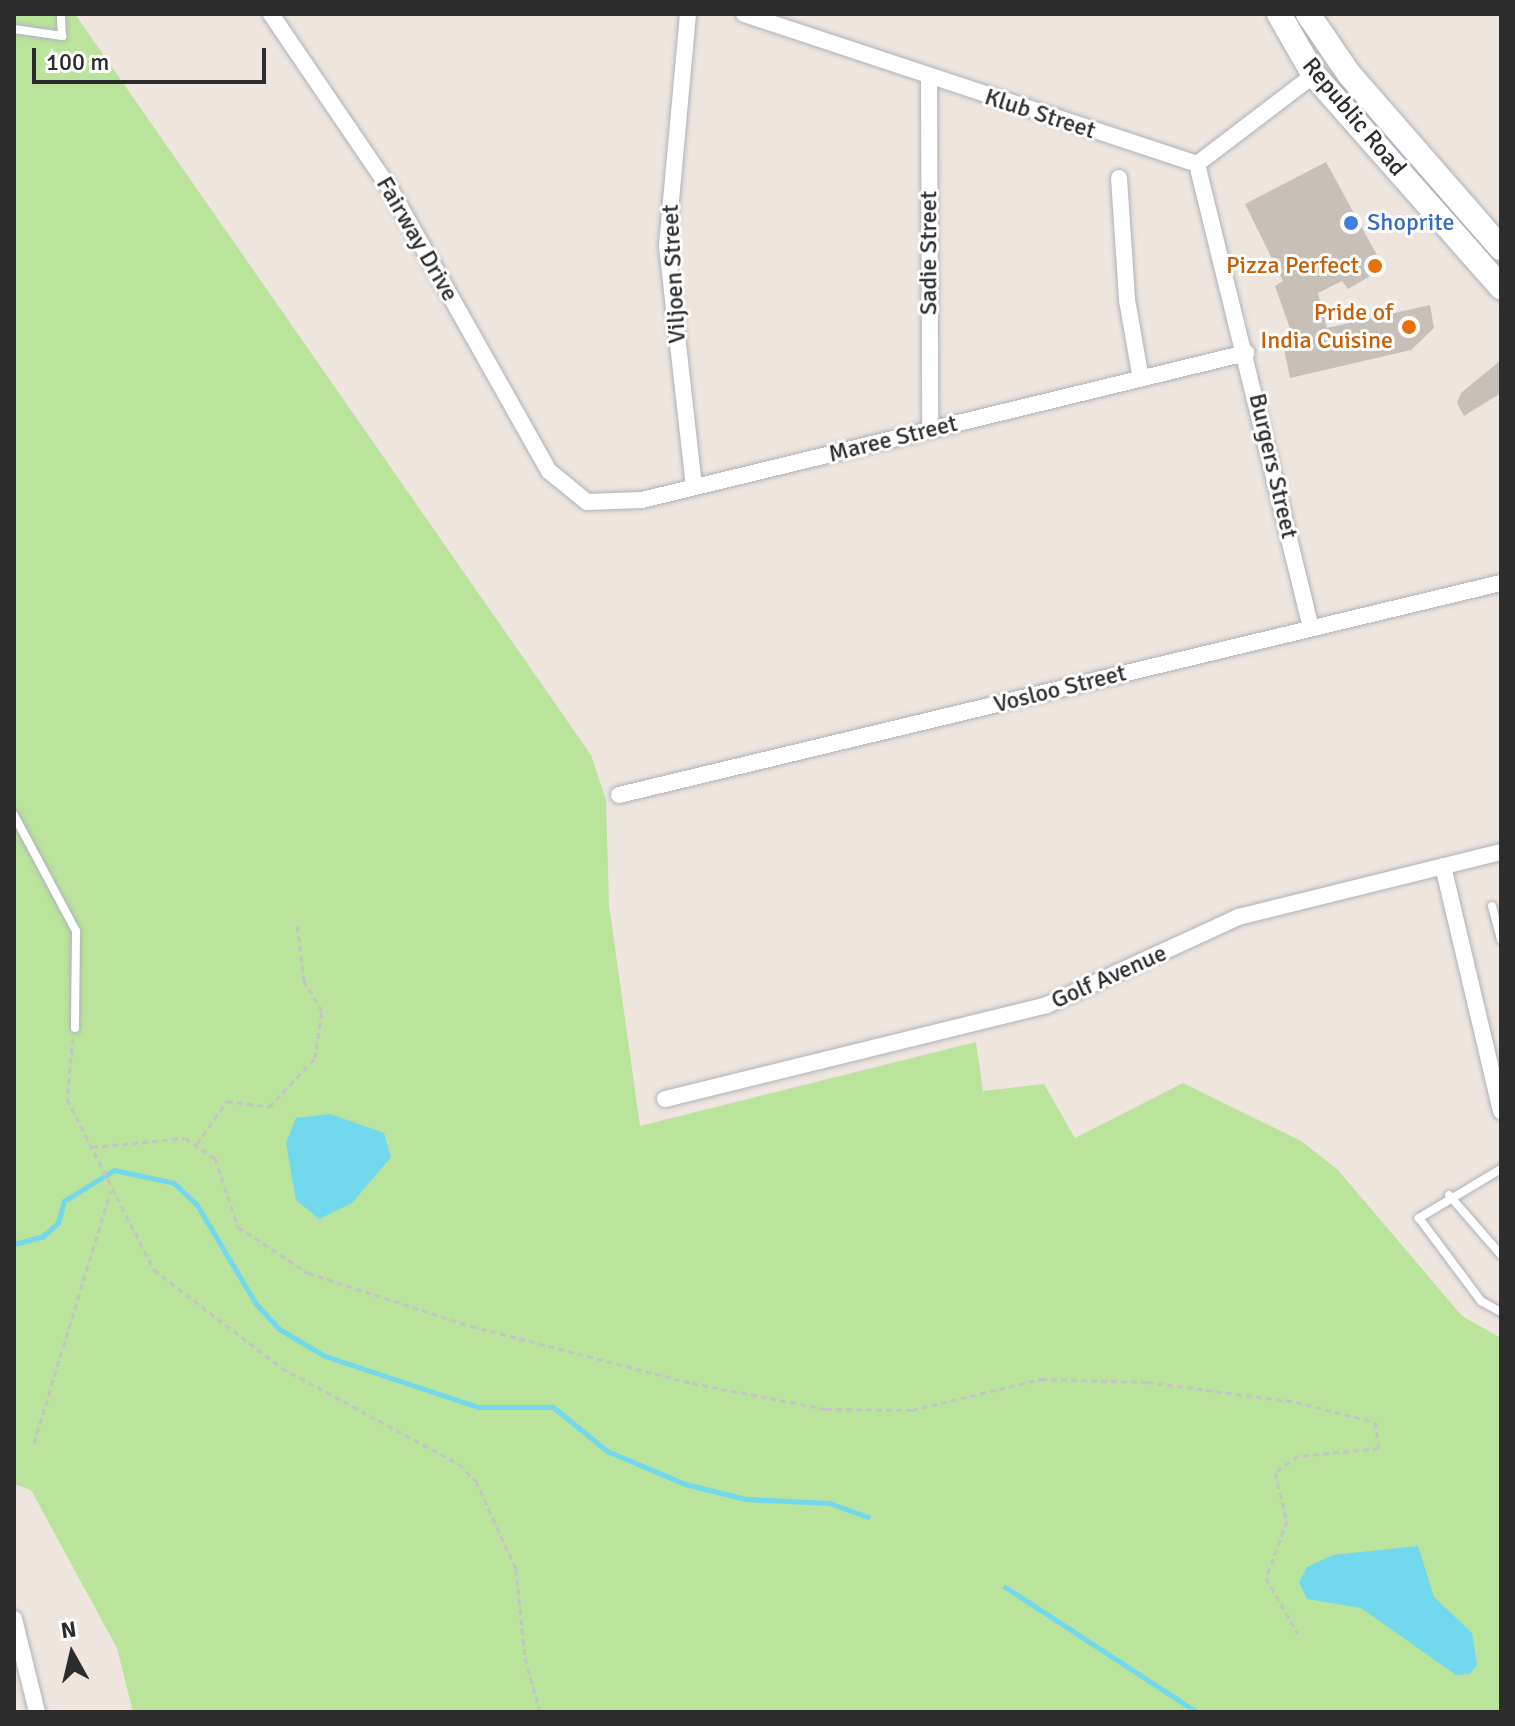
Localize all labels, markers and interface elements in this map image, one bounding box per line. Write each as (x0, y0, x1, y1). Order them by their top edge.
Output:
scale bar (36, 32, 270, 82)
text: 100 m (46, 47, 109, 77)
street label: Republic Road (1296, 52, 1412, 182)
street label: Klub Street (981, 83, 1099, 145)
street label: Fairway Drive (370, 172, 464, 306)
street label: Sadie Street (915, 191, 943, 315)
street label: Viljoen Street (656, 204, 692, 344)
place label: Shoprite (1367, 209, 1454, 237)
marker: Shoprite (1342, 214, 1360, 232)
place label: Pizza Perfect (1226, 252, 1359, 280)
marker: Pizza Perfect (1366, 257, 1384, 275)
place label: Pride of India Cuisine (1260, 299, 1393, 355)
marker: Pride of India Cuisine (1400, 318, 1418, 336)
street label: Burgers Street (1242, 391, 1304, 541)
street label: Maree Street (826, 409, 960, 469)
street label: Vosloo Street (991, 659, 1129, 719)
street label: Golf Avenue (1047, 939, 1171, 1015)
north arrow (32, 1614, 112, 1694)
text: N (59, 1615, 78, 1644)

